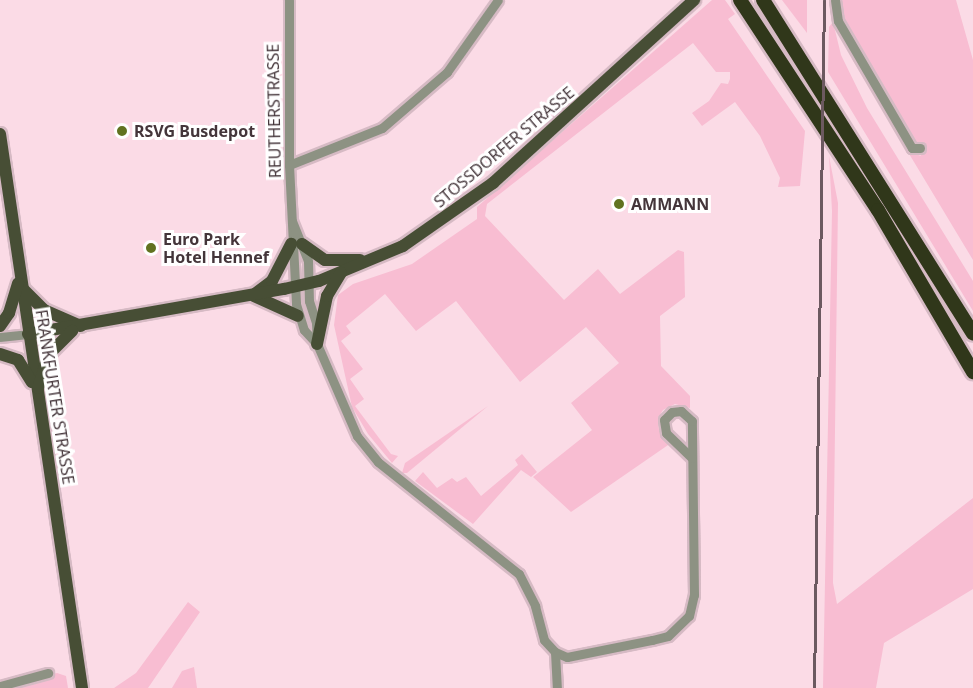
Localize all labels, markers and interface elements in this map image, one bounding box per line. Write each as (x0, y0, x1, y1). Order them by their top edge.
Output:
street label: REUTHERSTRASSE (263, 44, 285, 178)
street label: STOSSDORFER STRASSE (430, 83, 578, 211)
place label: RSVG Busdepot (134, 121, 255, 141)
marker: RSVG Busdepot (115, 124, 129, 138)
place label: AMMANN (631, 194, 709, 214)
marker: AMMANN (612, 197, 626, 211)
place label: Euro Park Hotel Hennef (163, 229, 269, 267)
marker: Euro Park Hotel Hennef (144, 241, 158, 255)
street label: FRANKFURTER STRASSE (32, 308, 78, 486)

